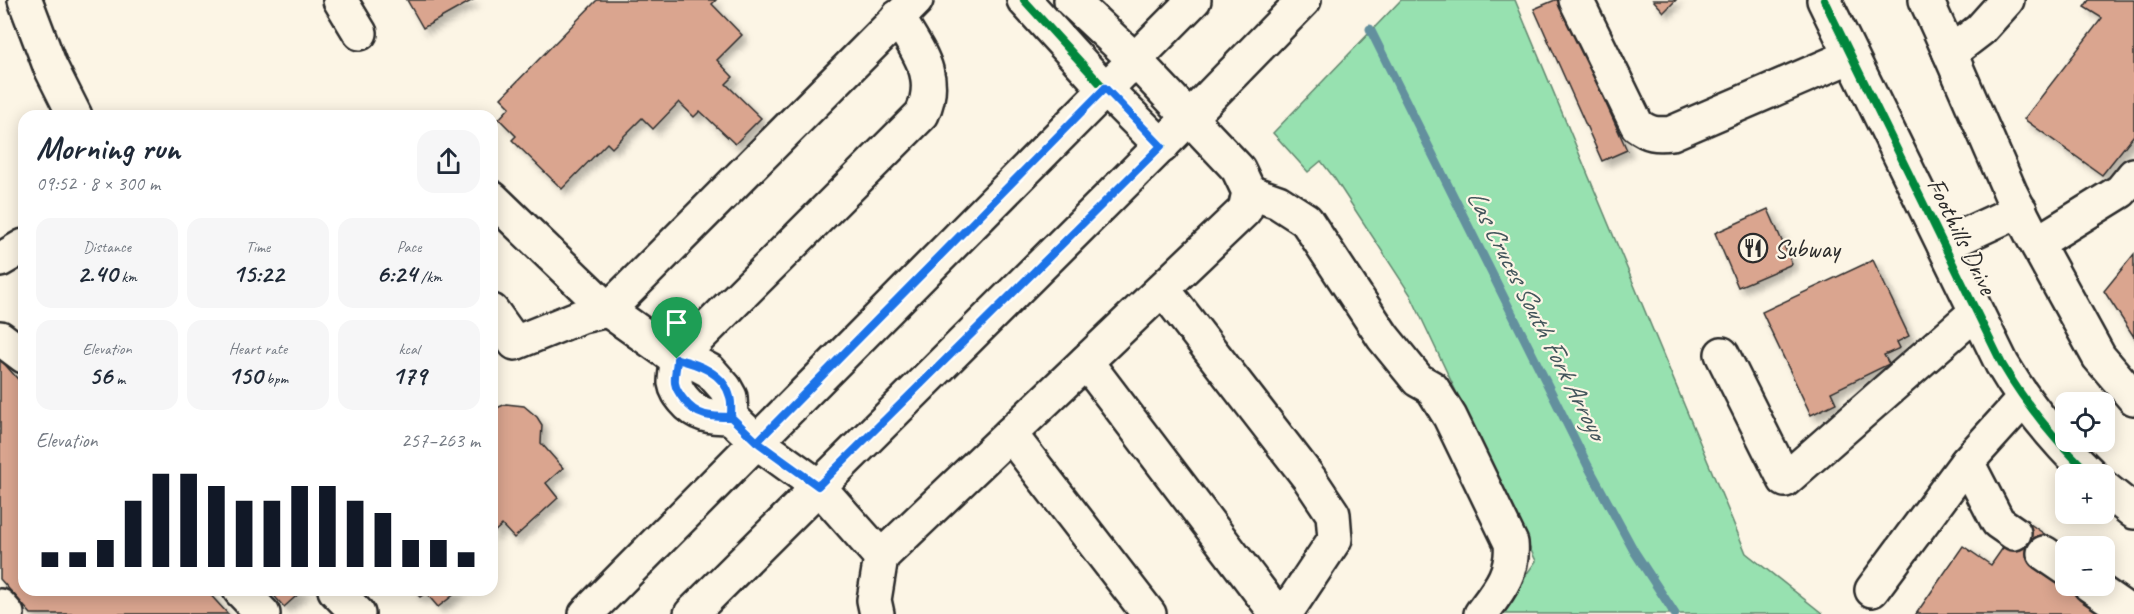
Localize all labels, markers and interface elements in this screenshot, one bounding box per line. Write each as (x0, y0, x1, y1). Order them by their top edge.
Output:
text: Morning run (36, 127, 180, 169)
button: share (417, 130, 480, 193)
text: 09:52 · 8 × 300 m (36, 171, 160, 196)
street label: Foothills Drive (1920, 172, 2005, 301)
water label: Las Cruces South Fork Arroyo (1459, 184, 1617, 448)
restaurant icon: Subway (1737, 232, 1769, 264)
place label: Subway (1774, 232, 1842, 265)
text: Distance (83, 237, 131, 257)
text: Time (246, 237, 270, 257)
text: Pace (397, 237, 421, 257)
text: 2.40 (77, 257, 117, 290)
text: 15:22 (232, 257, 284, 290)
text: 6:24 (376, 257, 417, 290)
text: km (117, 267, 137, 287)
text: /km (417, 267, 442, 287)
pin (651, 297, 702, 359)
icon: arrive (660, 306, 693, 339)
text: Elevation (82, 339, 132, 359)
text: Heart rate (229, 339, 287, 359)
text: kcal (398, 339, 420, 359)
text: 56 (89, 359, 112, 392)
text: 150 (228, 359, 262, 392)
text: 179 (392, 359, 426, 392)
text: m (112, 369, 125, 389)
text: bpm (262, 369, 288, 389)
map controls (2055, 392, 2115, 596)
button: locate (2055, 392, 2115, 452)
text: Elevation (36, 428, 98, 453)
text: 257–263 m (401, 428, 480, 453)
button: + (2055, 464, 2115, 524)
button: − (2055, 536, 2115, 596)

